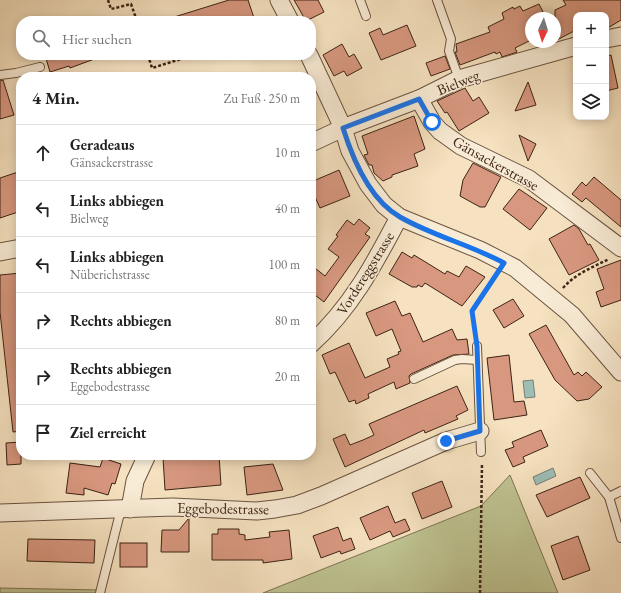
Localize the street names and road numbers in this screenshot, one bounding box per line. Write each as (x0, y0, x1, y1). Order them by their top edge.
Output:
street label: Bielweg (434, 65, 482, 99)
street label: Gänsackerstrasse (450, 131, 543, 195)
street label: Vordereggstrasse (332, 228, 398, 318)
street label: Eggebodestrasse (177, 498, 269, 518)

